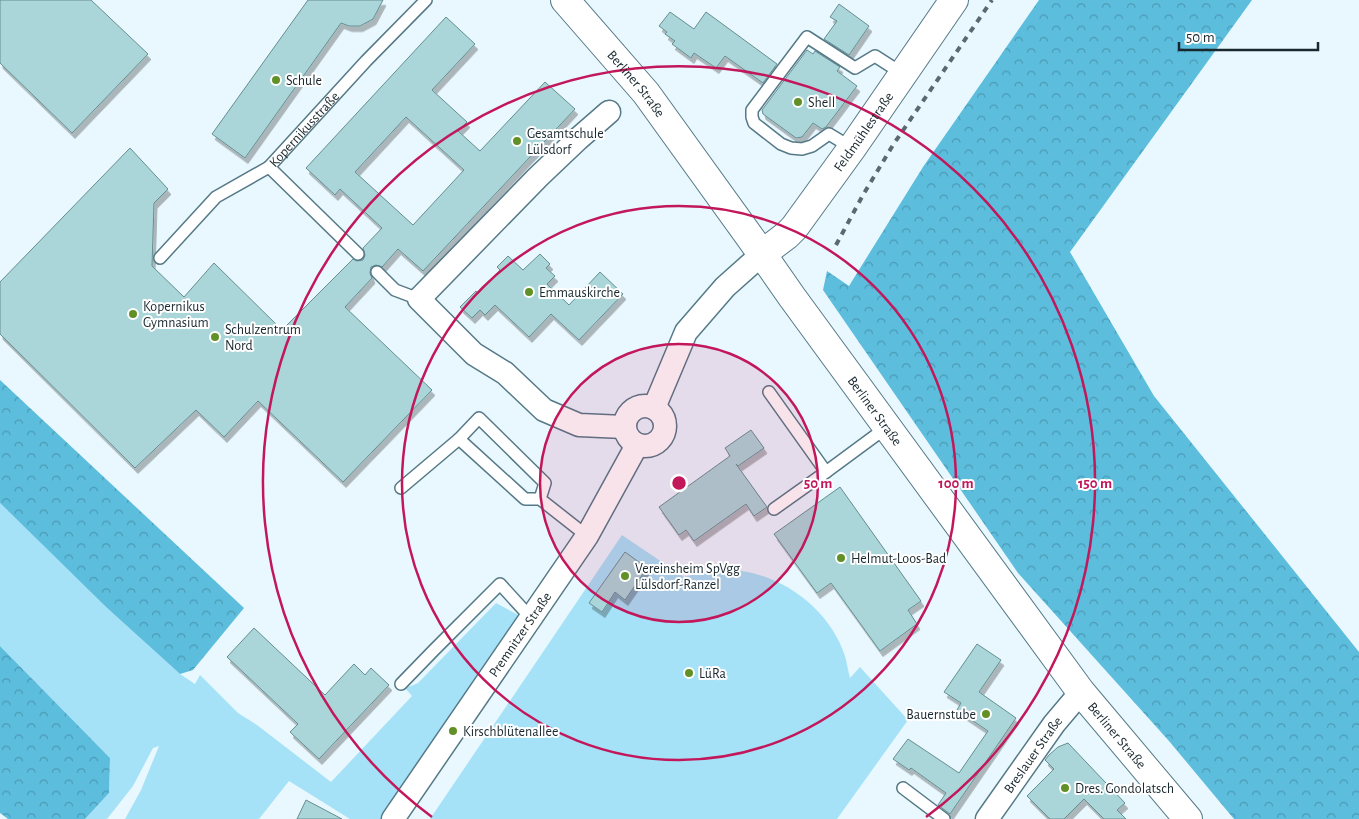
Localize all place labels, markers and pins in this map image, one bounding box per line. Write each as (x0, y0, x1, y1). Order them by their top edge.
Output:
marker: Schule (270, 74, 282, 86)
place label: Schule (286, 74, 322, 88)
marker: Shell (792, 96, 804, 108)
place label: Shell (808, 96, 835, 110)
place label: Gesamtschule Lülsdorf (527, 127, 604, 157)
marker: Gesamtschule Lülsdorf (511, 135, 523, 147)
marker: Emmauskirche (523, 286, 535, 298)
place label: Emmauskirche (539, 286, 620, 300)
place label: Kopernikus Gymnasium (143, 300, 209, 330)
marker: Kopernikus Gymnasium (127, 308, 139, 320)
place label: Schulzentrum Nord (225, 323, 301, 353)
marker: Schulzentrum Nord (209, 331, 221, 343)
centre of rings (670, 474, 688, 492)
marker: Helmut-Loos-Bad (835, 552, 847, 564)
place label: Helmut-Loos-Bad (851, 552, 946, 566)
place label: Vereinsheim SpVgg Lülsdorf-Ranzel (635, 562, 740, 592)
marker: Vereinsheim SpVgg Lülsdorf-Ranzel (619, 570, 631, 582)
marker: LüRa (683, 667, 695, 679)
place label: LüRa (699, 667, 726, 681)
place label: Bauernstube (906, 708, 976, 722)
marker: Bauernstube (980, 708, 992, 720)
marker: Kirschblütenallee (447, 725, 459, 737)
place label: Kirschblütenallee (463, 725, 558, 739)
marker: Dres. Gondolatsch (1059, 782, 1071, 794)
place label: Dres. Gondolatsch (1075, 782, 1174, 796)

